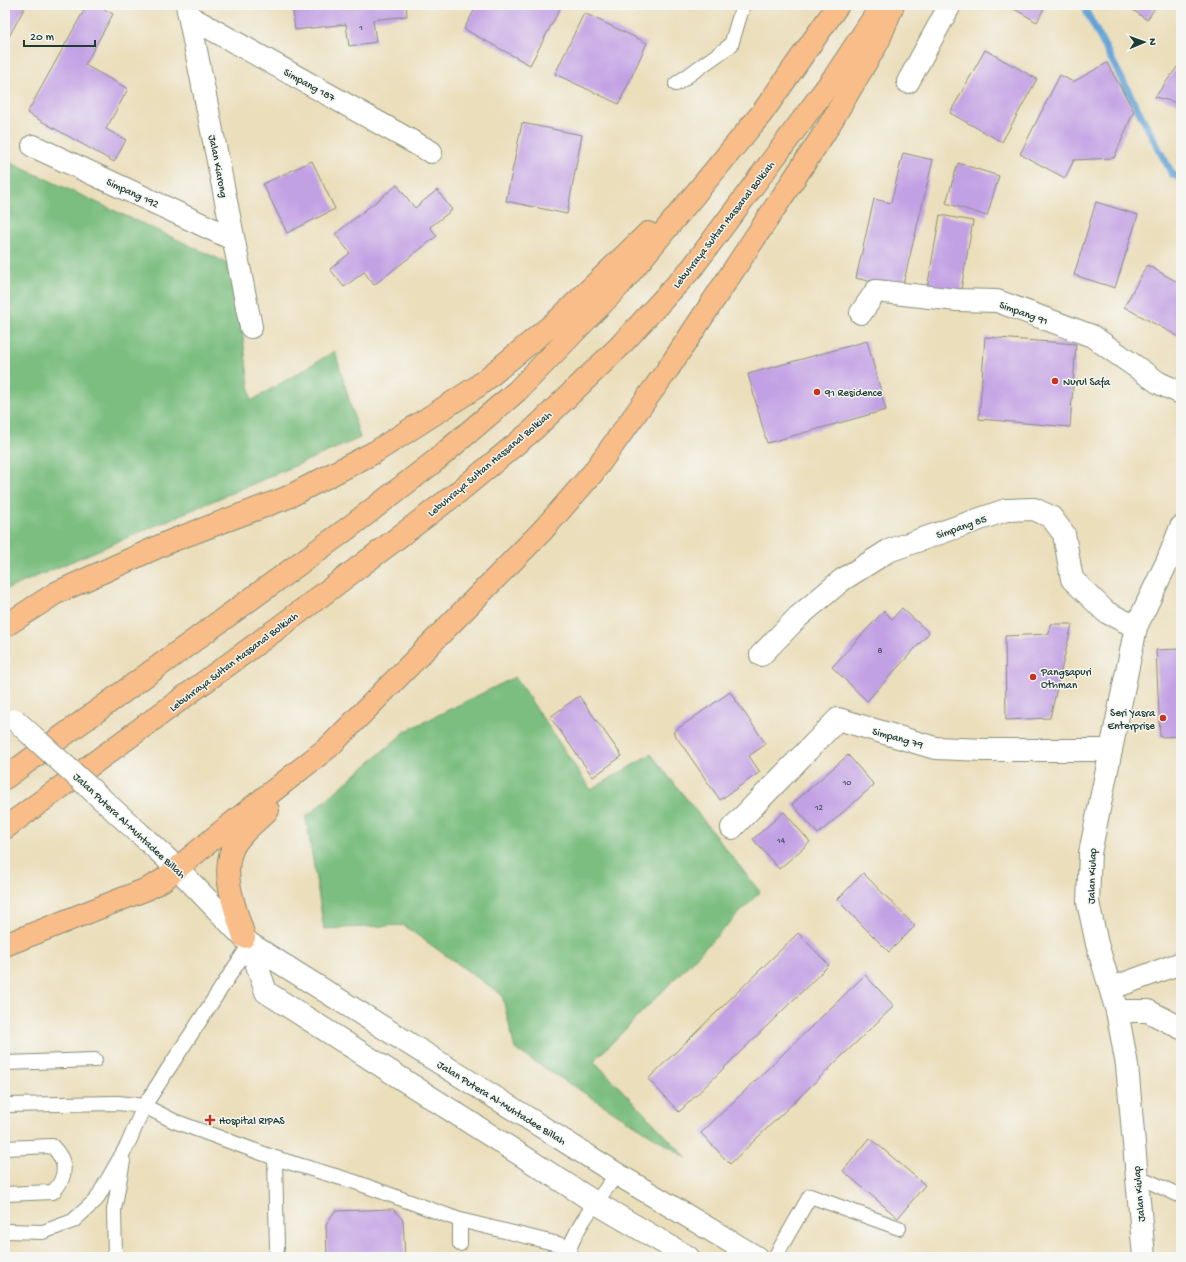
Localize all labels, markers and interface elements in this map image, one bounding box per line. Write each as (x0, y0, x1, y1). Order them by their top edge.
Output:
scale bar (24, 22, 95, 48)
north arrow (1124, 22, 1164, 62)
house number: 1 (358, 23, 363, 34)
text: 20 m (30, 31, 55, 45)
text: N (1146, 38, 1158, 46)
street label: Simpang 187 (281, 67, 337, 105)
street label: Jalan Kiarong (205, 134, 229, 199)
street label: Lebuhraya Sultan Hassanal Bolkiah (671, 159, 778, 291)
street label: Simpang 192 (104, 176, 161, 211)
street label: Simpang 91 (997, 300, 1049, 328)
marker: Nurul Safa (1050, 376, 1060, 386)
place label: Nurul Safa (1063, 376, 1111, 389)
marker: 91 Residence (812, 387, 822, 397)
place label: 91 Residence (824, 388, 883, 400)
street label: Lebuhraya Sultan Hassanal Bolkiah (426, 409, 555, 520)
street label: Simpang 85 (935, 514, 989, 542)
street label: Lebuhraya Sultan Hassanal Bolkiah (168, 610, 301, 715)
house number: 8 (878, 646, 883, 657)
place label: Pangsapuri Othman (1040, 667, 1092, 692)
marker: Pangsapuri Othman (1028, 672, 1038, 682)
place label: Seri Yasra Enterprise (1107, 708, 1156, 733)
marker: Seri Yasra Enterprise (1158, 713, 1168, 723)
street label: Simpang 79 (871, 726, 925, 752)
street label: Jalan Putera Al-Muhtadee Billah (70, 771, 187, 882)
house number: 10 (842, 778, 851, 789)
house number: 12 (814, 803, 824, 814)
house number: 14 (776, 836, 786, 847)
street label: Jalan Kiulap (1086, 847, 1100, 904)
street label: Jalan Putera Al-Muhtadee Billah (434, 1059, 567, 1148)
marker: Hospital RIPAS (204, 1114, 216, 1126)
place label: Hospital RIPAS (219, 1116, 285, 1128)
street label: Jalan Kiulap (1132, 1165, 1148, 1222)

